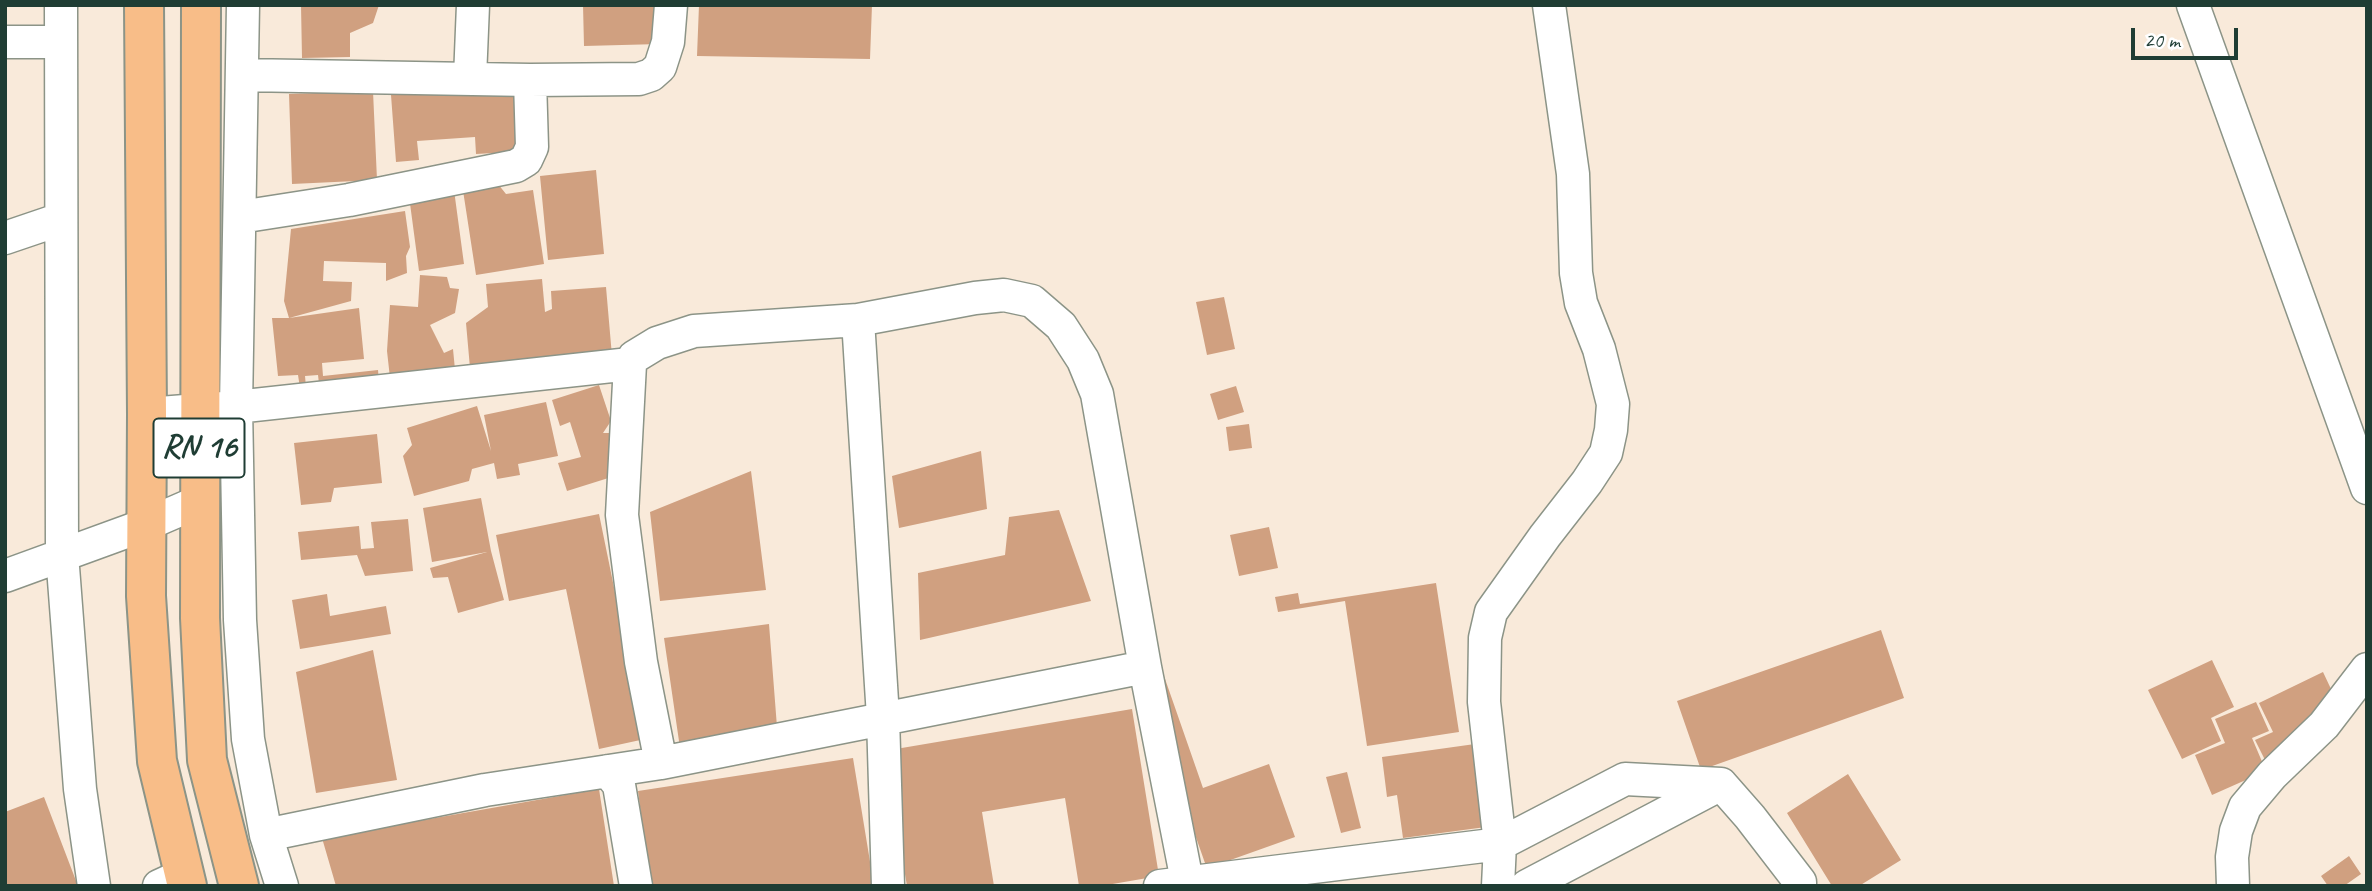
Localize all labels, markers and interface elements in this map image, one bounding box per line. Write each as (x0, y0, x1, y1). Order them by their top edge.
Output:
scale bar (2134, 14, 2241, 58)
text: 20 m (2144, 27, 2180, 53)
road number: RN 16 (154, 418, 244, 477)

